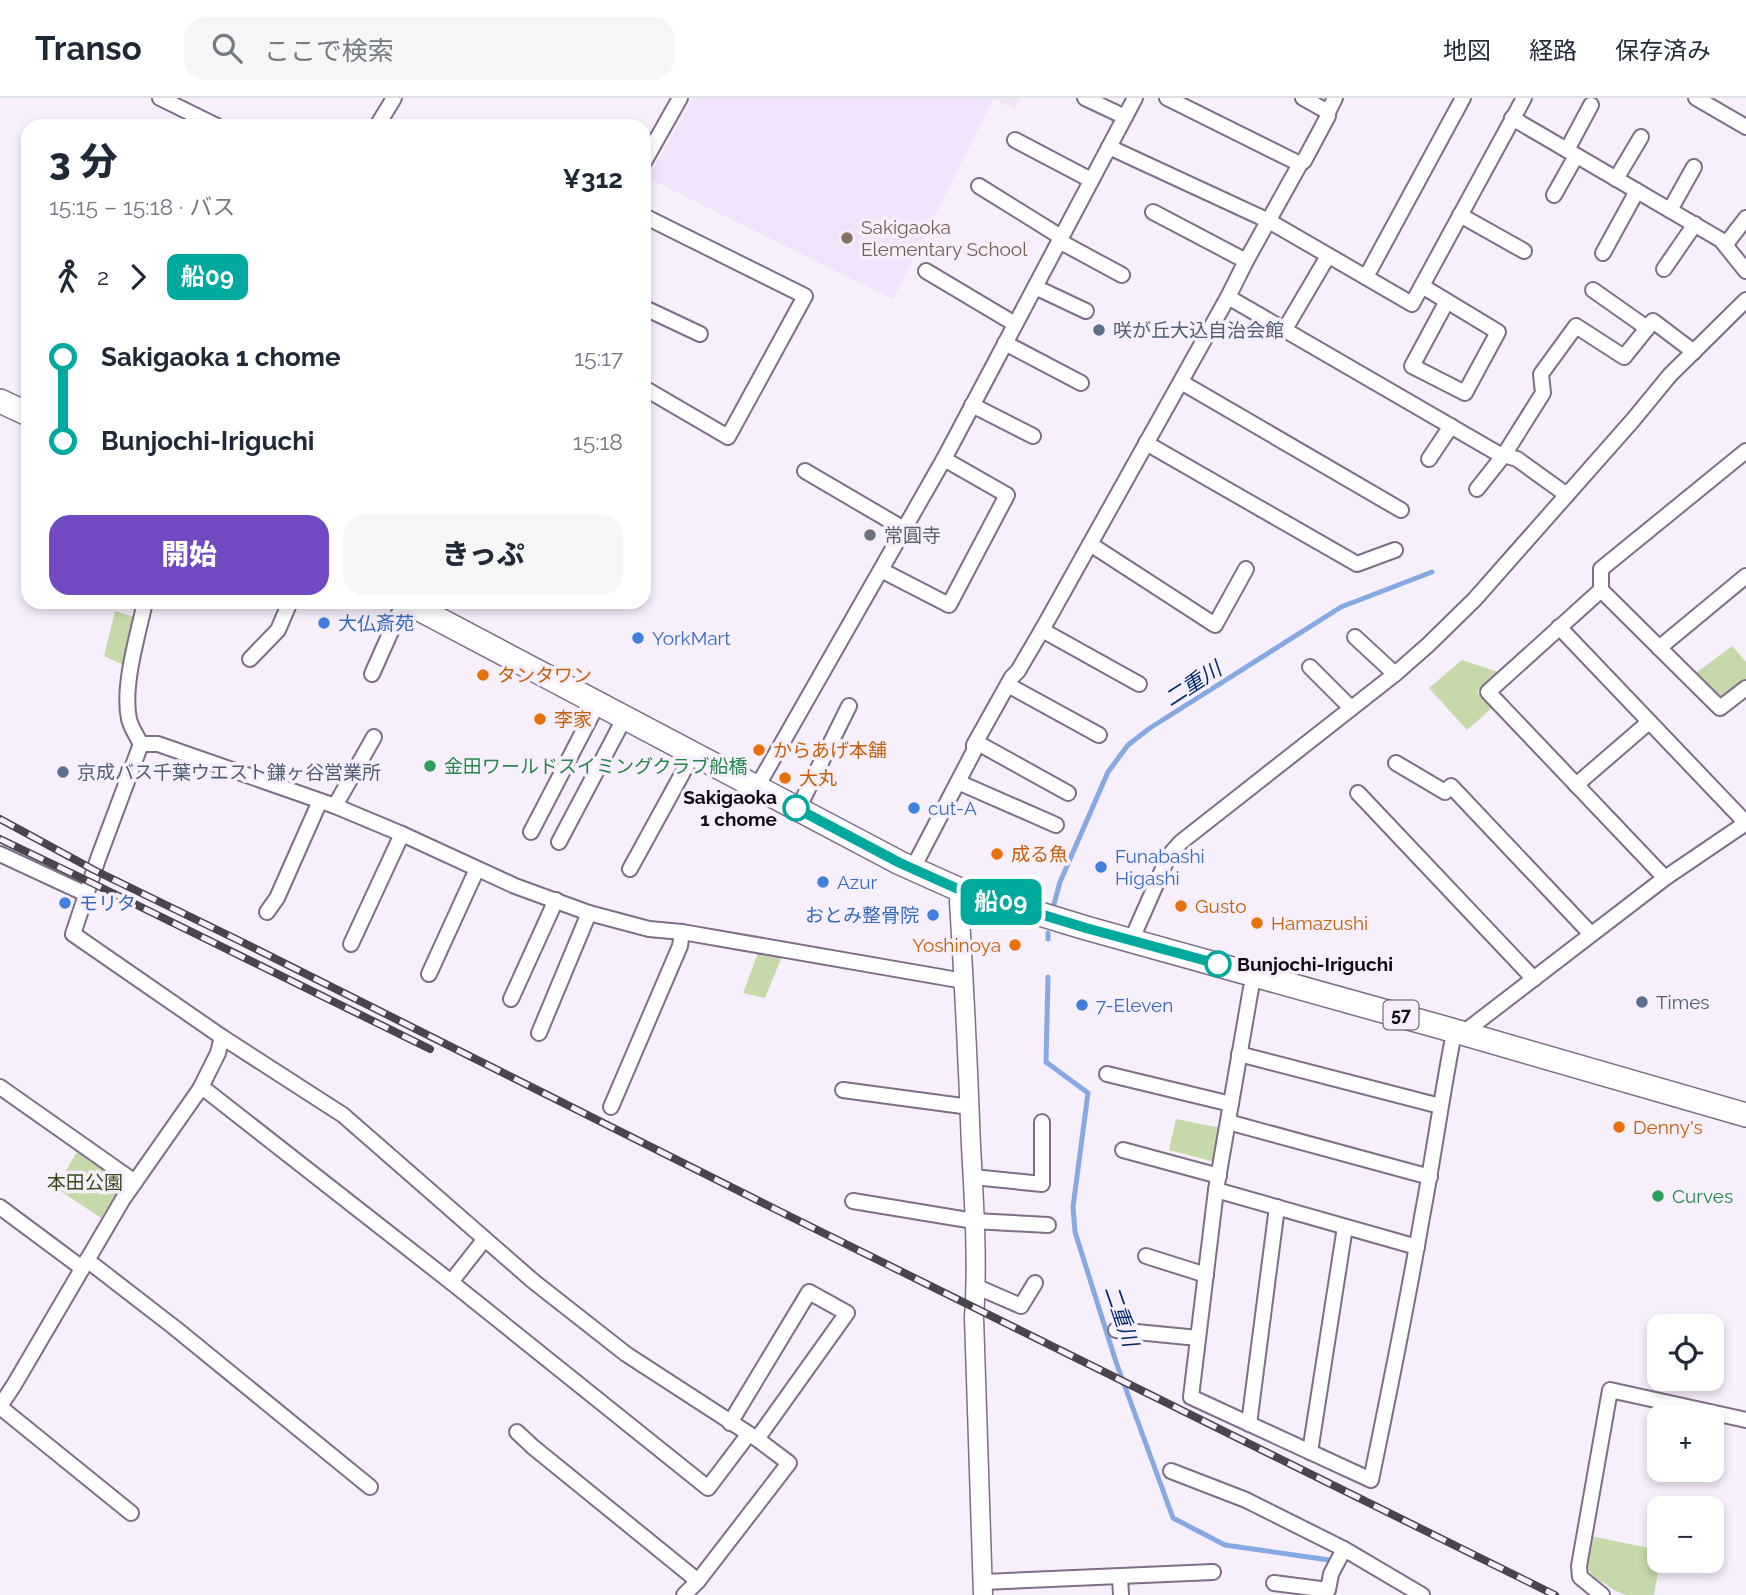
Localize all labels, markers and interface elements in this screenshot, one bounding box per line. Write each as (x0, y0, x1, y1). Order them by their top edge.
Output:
search box (184, 17, 674, 80)
text: Transo (35, 29, 142, 68)
icon: search (208, 29, 246, 67)
text: ここで検索 (264, 36, 394, 66)
text: 地図 (1443, 36, 1491, 65)
text: 経路 (1529, 36, 1577, 65)
text: 保存済み (1615, 36, 1711, 65)
text: 3 分 (49, 139, 117, 184)
text: ¥312 (562, 164, 623, 194)
text: 15:15 – 15:18 · バス (49, 193, 235, 220)
place label: Sakigaoka Elementary School (861, 216, 1028, 260)
marker: Sakigaoka Elementary School (839, 230, 855, 246)
icon: walk (49, 258, 87, 296)
icon: forward (119, 258, 157, 296)
text: 船09 (181, 262, 234, 291)
text: 2 (97, 263, 109, 290)
place label: 咲が丘大込自治会館 (1113, 319, 1284, 341)
marker: 咲が丘大込自治会館 (1091, 322, 1107, 338)
text: Sakigaoka 1 chome (101, 342, 341, 372)
text: 15:17 (574, 344, 623, 371)
text: Bunjochi-Iriguchi (101, 426, 314, 456)
text: 15:18 (573, 428, 623, 455)
button: 開始 (49, 515, 329, 595)
button: きっぷ (343, 515, 623, 595)
place label: 常圓寺 (884, 524, 941, 546)
marker: 常圓寺 (862, 527, 878, 543)
place label: 大仏斎苑 (338, 612, 414, 634)
marker: 大仏斎苑 (316, 615, 332, 631)
place label: YorkMart (652, 627, 731, 649)
marker: YorkMart (630, 630, 646, 646)
water label: 二重川 (1160, 655, 1228, 711)
place label: タンタワン (497, 664, 592, 686)
marker: タンタワン (475, 667, 491, 683)
place label: 李家 (554, 708, 592, 730)
marker: 李家 (532, 711, 548, 727)
place label: からあげ本舗 (773, 739, 887, 761)
marker: からあげ本舗 (751, 742, 767, 758)
place label: 金田ワールドスイミングクラブ船橋 (444, 755, 748, 777)
marker: 金田ワールドスイミングクラブ船橋 (422, 758, 438, 774)
place label: 京成バス千葉ウエスト鎌ヶ谷営業所 (77, 761, 381, 783)
marker: 京成バス千葉ウエスト鎌ヶ谷営業所 (55, 764, 71, 780)
place label: 大丸 (799, 767, 837, 789)
marker: 大丸 (777, 770, 793, 786)
place label: Sakigaoka 1 chome (683, 786, 777, 830)
marker: Sakigaoka 1 chome (783, 795, 809, 821)
place label: cut-A (928, 797, 977, 819)
marker: cut-A (906, 800, 922, 816)
place label: 成る魚 (1011, 843, 1068, 865)
place label: Funabashi Higashi (1115, 845, 1205, 889)
marker: 成る魚 (989, 846, 1005, 862)
marker: Funabashi Higashi (1093, 859, 1109, 875)
place label: Azur (837, 871, 877, 893)
marker: Azur (815, 874, 831, 890)
line badge: 船09 (961, 879, 1041, 925)
text: 船09 (975, 887, 1027, 916)
place label: モリタ (79, 892, 136, 914)
marker: モリタ (57, 895, 73, 911)
place label: Gusto (1195, 895, 1247, 917)
marker: Gusto (1173, 898, 1189, 914)
place label: おとみ整骨院 (805, 904, 919, 926)
marker: おとみ整骨院 (925, 907, 941, 923)
place label: Hamazushi (1271, 912, 1368, 934)
marker: Hamazushi (1249, 915, 1265, 931)
place label: Yoshinoya (912, 934, 1001, 956)
marker: Yoshinoya (1007, 937, 1023, 953)
marker: Bunjochi-Iriguchi (1205, 951, 1231, 977)
place label: Bunjochi-Iriguchi (1237, 953, 1393, 975)
place label: Times (1656, 991, 1710, 1013)
place label: 7-Eleven (1096, 994, 1173, 1016)
marker: Times (1634, 994, 1650, 1010)
marker: 7-Eleven (1074, 997, 1090, 1013)
road number: 57 (1384, 1000, 1418, 1030)
place label: Denny's (1633, 1116, 1703, 1138)
marker: Denny's (1611, 1119, 1627, 1135)
park label: 本田公園 (47, 1171, 123, 1193)
place label: Curves (1672, 1185, 1733, 1207)
marker: Curves (1650, 1188, 1666, 1204)
water label: 二重川 (1099, 1282, 1144, 1352)
map controls (1647, 1314, 1724, 1573)
button: locate (1647, 1314, 1724, 1391)
button: + (1647, 1405, 1724, 1482)
button: − (1647, 1496, 1724, 1573)

